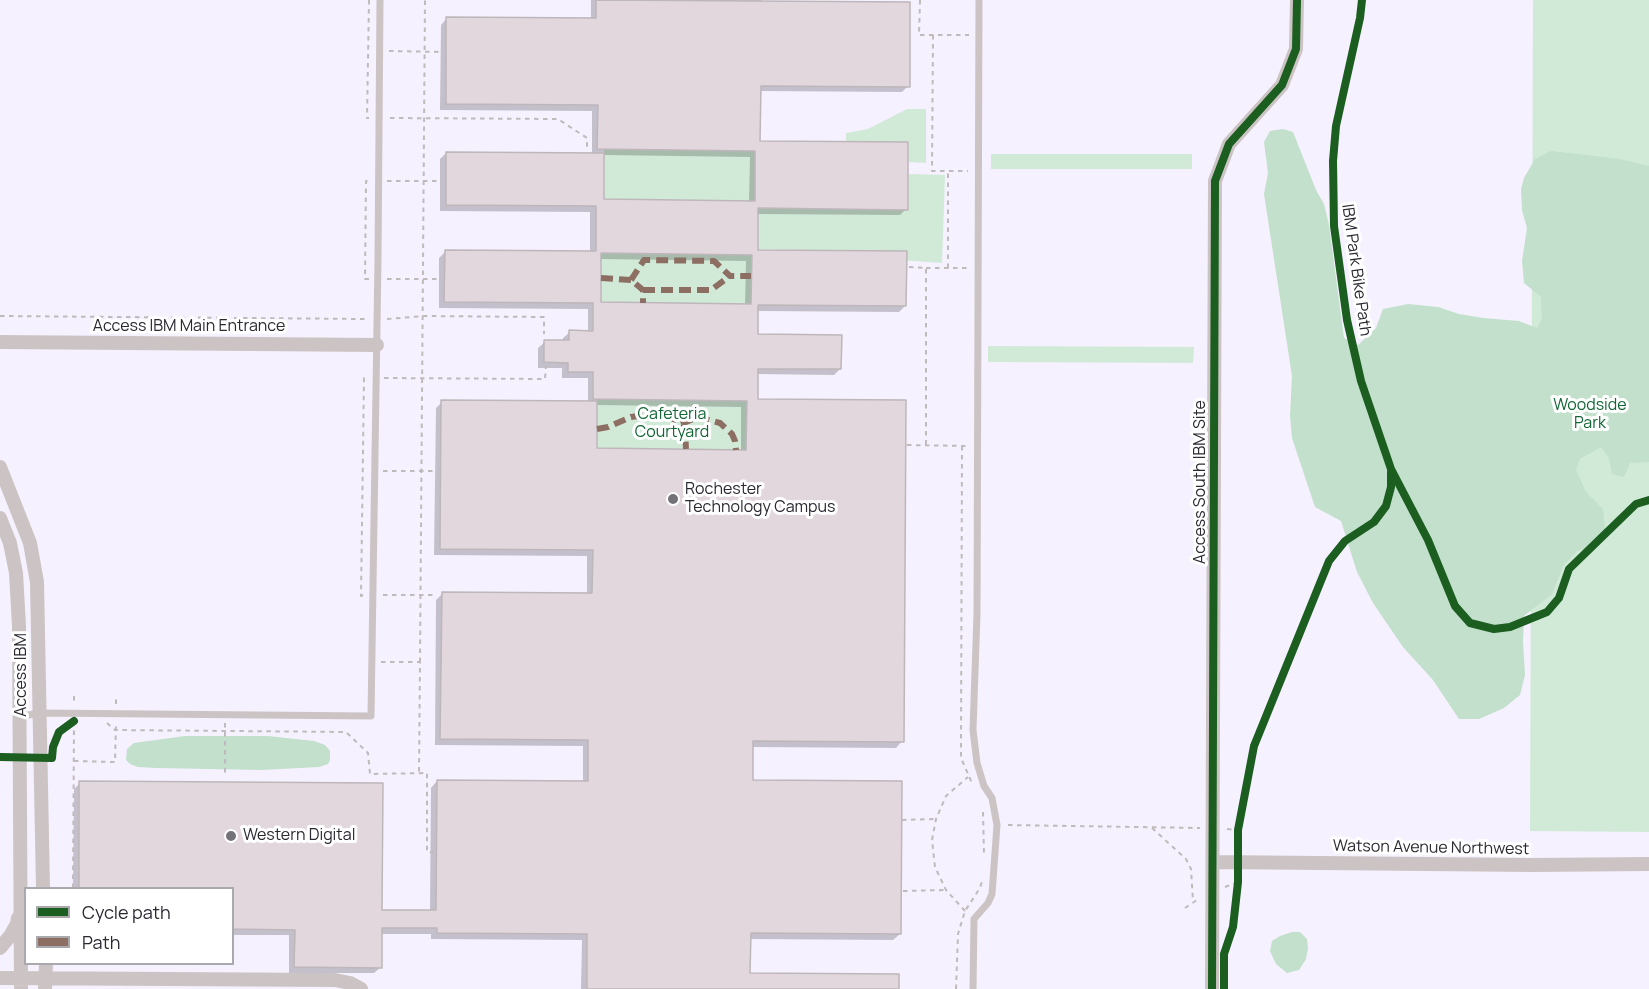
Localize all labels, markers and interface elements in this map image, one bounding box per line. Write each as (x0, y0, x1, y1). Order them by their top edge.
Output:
street label: IBM Park Bike Path (1337, 203, 1375, 337)
street label: Access IBM Main Entrance (93, 317, 285, 337)
park label: Woodside Park (1553, 396, 1627, 434)
street label: Access South IBM Site (1191, 400, 1211, 564)
park label: Cafeteria Courtyard (635, 405, 709, 443)
place label: Rochester Technology Campus (685, 480, 835, 518)
marker: Rochester Technology Campus (666, 492, 680, 506)
street label: Access IBM (12, 633, 32, 717)
place label: Western Digital (243, 826, 355, 846)
marker: Western Digital (224, 829, 238, 843)
street label: Watson Avenue Northwest (1333, 837, 1529, 859)
legend (24, 887, 234, 965)
text: Cycle path (82, 900, 171, 924)
text: Path (82, 930, 120, 954)

